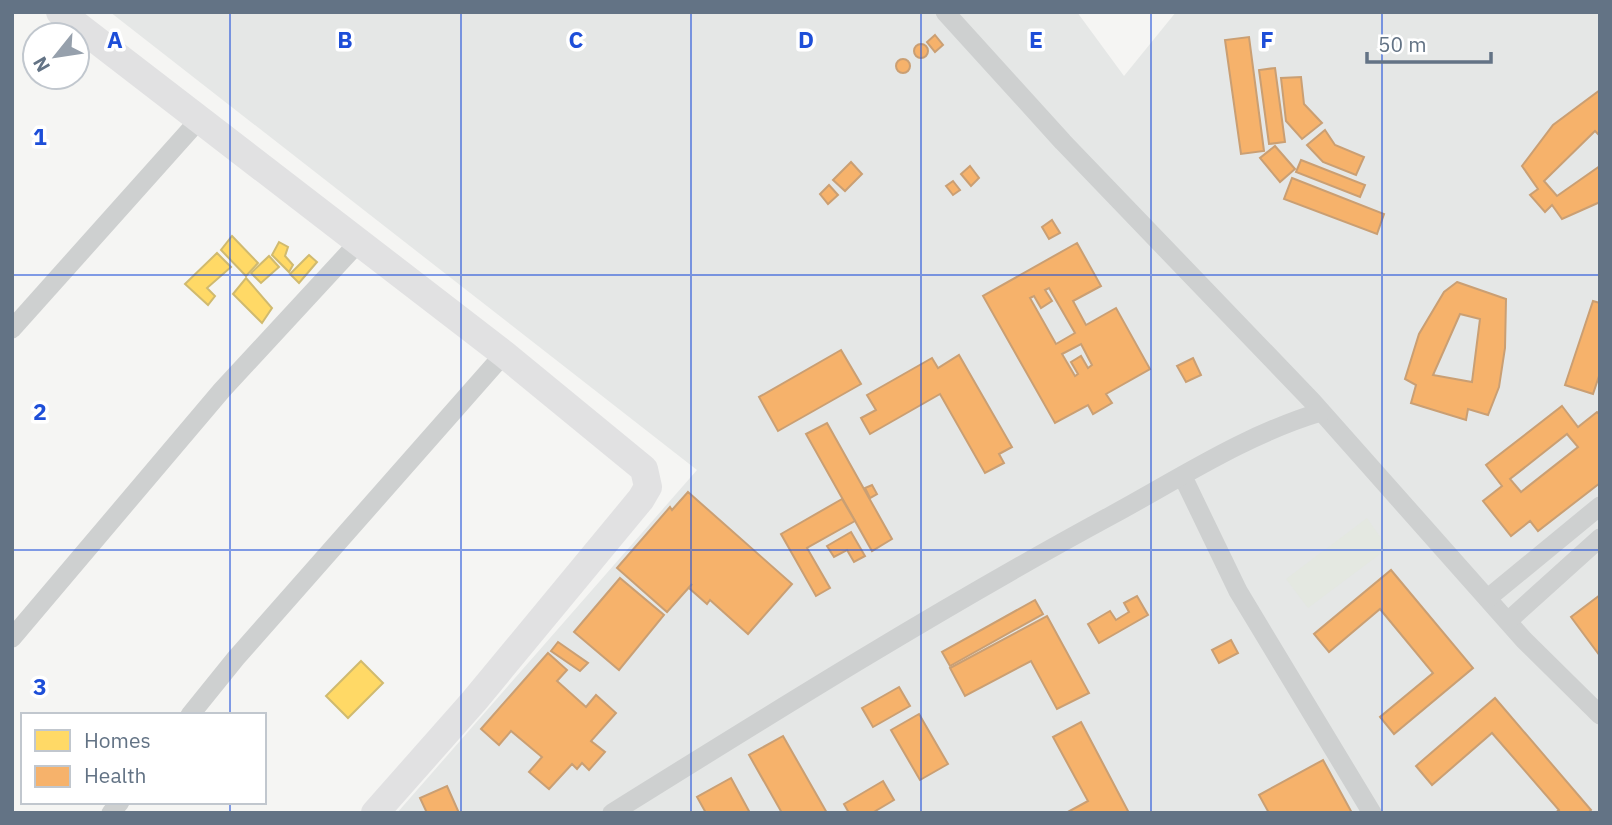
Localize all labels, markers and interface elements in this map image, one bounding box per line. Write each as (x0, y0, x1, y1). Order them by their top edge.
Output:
north arrow (21, 21, 91, 91)
scale bar (1367, 21, 1491, 65)
text: A (107, 24, 123, 54)
text: B (337, 24, 353, 54)
text: C (569, 24, 584, 54)
text: D (798, 24, 814, 54)
text: E (1029, 24, 1043, 54)
text: F (1260, 24, 1274, 54)
text: 50 m (1378, 30, 1427, 58)
text: N (27, 53, 55, 76)
text: 1 (33, 121, 47, 151)
text: 2 (33, 396, 47, 426)
text: 3 (33, 671, 47, 701)
legend (21, 713, 266, 804)
text: Homes (84, 726, 151, 754)
text: Health (84, 761, 147, 789)

